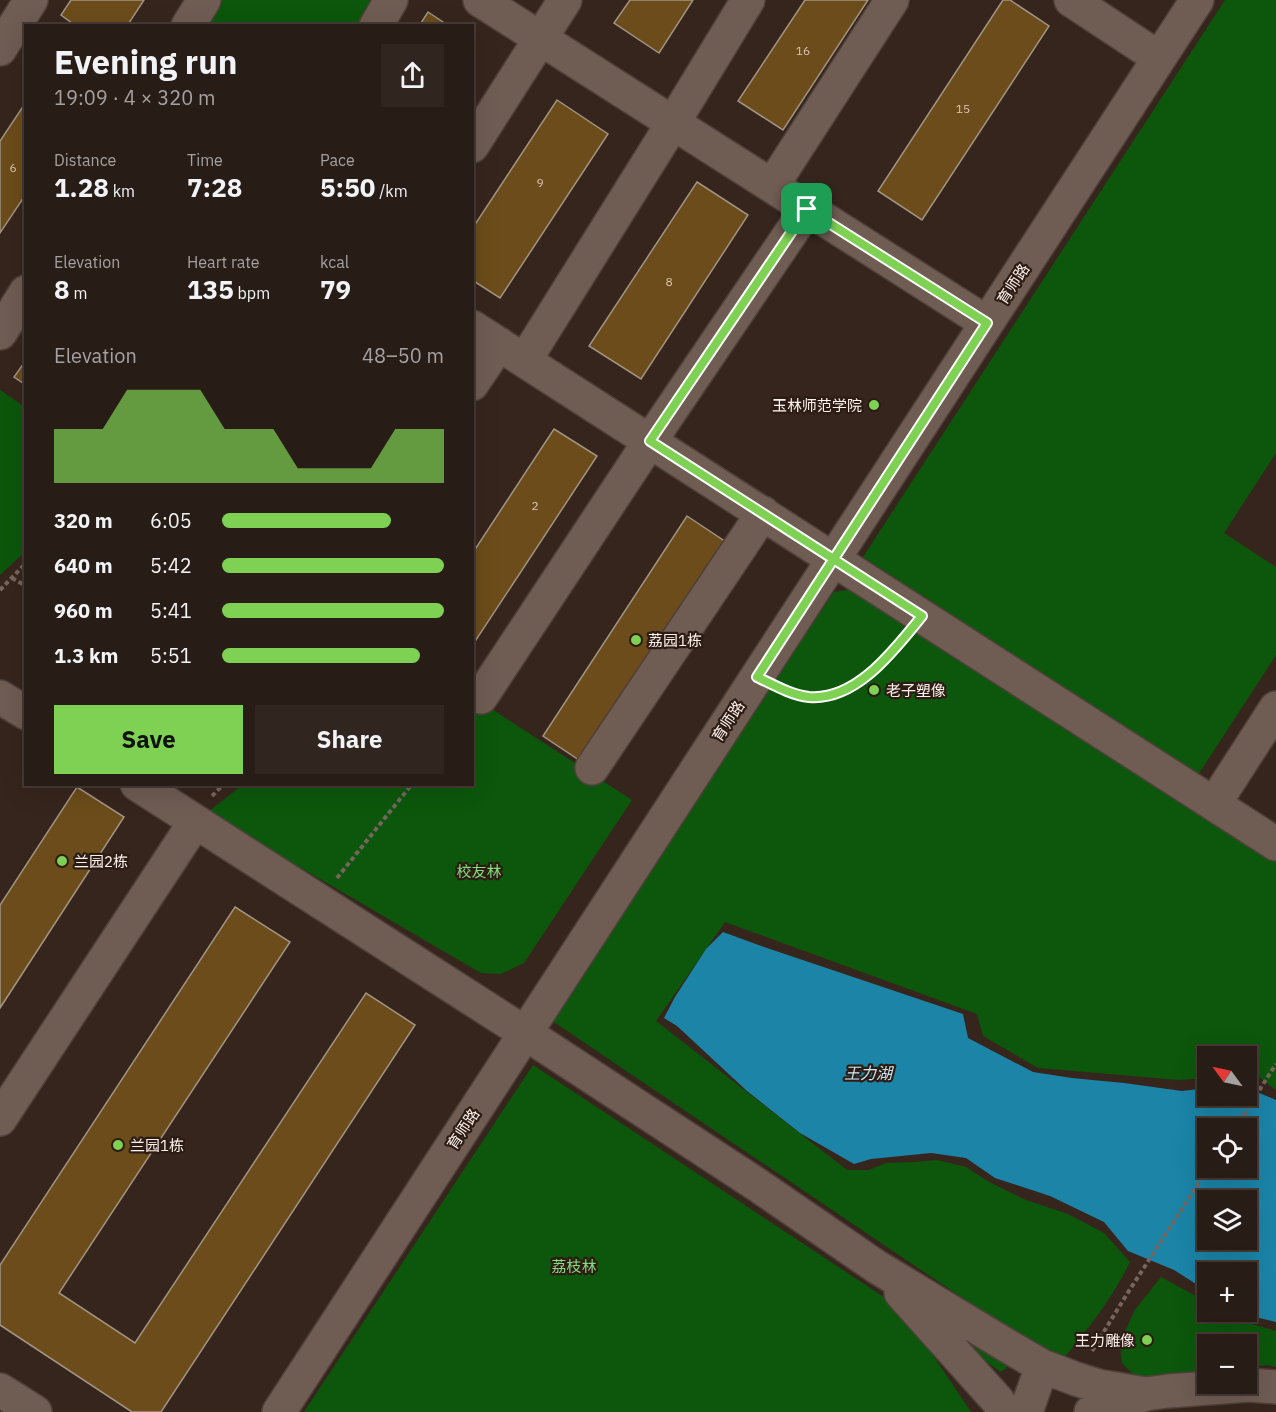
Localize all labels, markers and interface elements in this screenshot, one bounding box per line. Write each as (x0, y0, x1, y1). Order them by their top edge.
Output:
text: Evening run (54, 40, 238, 83)
house number: 16 (796, 43, 810, 58)
button: share (381, 44, 444, 107)
text: 19:09 · 4 × 320 m (54, 84, 215, 111)
house number: 15 (956, 101, 970, 116)
text: Distance (54, 150, 116, 170)
text: Time (187, 150, 223, 170)
text: Pace (320, 150, 355, 170)
house number: 6 (9, 160, 17, 175)
text: 1.28 (54, 170, 109, 204)
text: 7:28 (187, 170, 242, 204)
text: 5:50 (320, 170, 375, 204)
house number: 9 (536, 175, 544, 190)
text: km (109, 181, 135, 201)
text: /km (375, 181, 408, 201)
pin (781, 183, 832, 234)
icon: arrive (790, 192, 823, 225)
text: Elevation (54, 252, 120, 272)
text: Heart rate (187, 252, 260, 272)
text: kcal (320, 252, 349, 272)
street label: 育师路 (993, 260, 1033, 308)
text: 8 (54, 272, 70, 306)
text: 135 (187, 272, 234, 306)
text: 79 (320, 272, 351, 306)
house number: 8 (665, 274, 673, 289)
text: m (70, 283, 87, 303)
text: bpm (234, 283, 270, 303)
text: Elevation (54, 342, 137, 369)
text: 48–50 m (362, 342, 444, 369)
place label: 玉林师范学院 (772, 396, 862, 415)
marker: 玉林师范学院 (867, 398, 881, 412)
house number: 2 (531, 498, 539, 513)
text: 320 m (54, 507, 113, 534)
text: 6:05 (150, 507, 192, 534)
text: 640 m (54, 552, 113, 579)
text: 5:42 (150, 552, 192, 579)
text: 960 m (54, 597, 113, 624)
text: 5:41 (150, 597, 192, 624)
place label: 荔园1栋 (648, 631, 702, 650)
marker: 荔园1栋 (629, 633, 643, 647)
text: 1.3 km (54, 642, 118, 669)
text: 5:51 (150, 642, 192, 669)
place label: 老子塑像 (886, 681, 946, 700)
marker: 老子塑像 (867, 683, 881, 697)
street label: 育师路 (708, 697, 748, 745)
button: Save (54, 705, 243, 774)
button: Share (255, 705, 444, 774)
place label: 兰园2栋 (74, 852, 128, 871)
marker: 兰园2栋 (55, 854, 69, 868)
park label: 校友林 (456, 862, 502, 881)
north arrow (1197, 1046, 1257, 1106)
map controls (1197, 1046, 1257, 1394)
water label: 王力湖 (844, 1063, 895, 1083)
street label: 育师路 (443, 1105, 483, 1153)
button: locate (1197, 1118, 1257, 1178)
place label: 兰园1栋 (130, 1136, 184, 1155)
marker: 兰园1栋 (111, 1138, 125, 1152)
button: layers (1197, 1190, 1257, 1250)
park label: 荔枝林 (551, 1257, 597, 1276)
button: + (1197, 1262, 1257, 1322)
place label: 王力雕像 (1075, 1331, 1135, 1350)
marker: 王力雕像 (1140, 1333, 1154, 1347)
button: − (1197, 1334, 1257, 1394)

